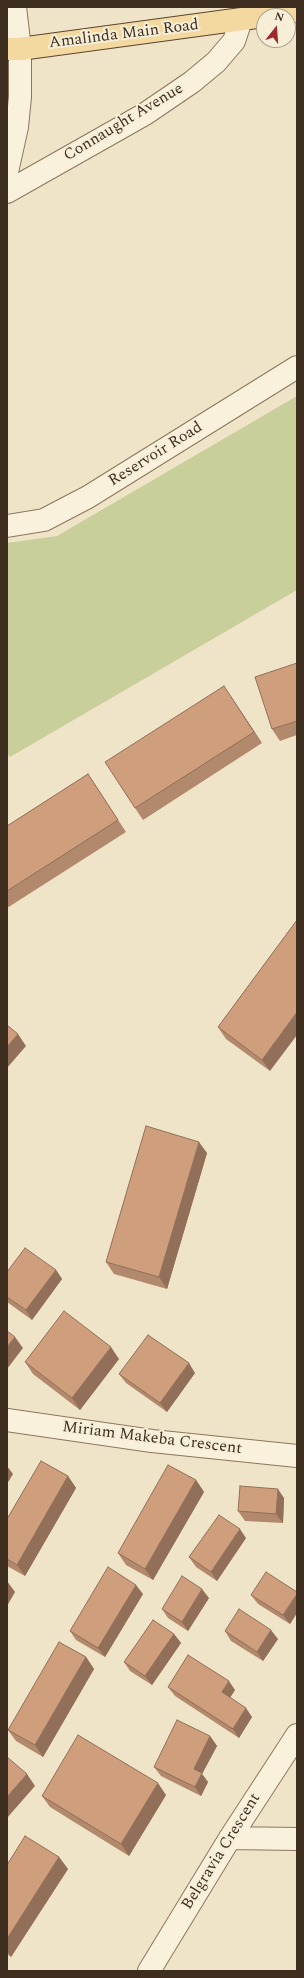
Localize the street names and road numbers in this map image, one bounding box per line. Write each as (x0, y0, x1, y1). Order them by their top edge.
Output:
street label: Amalinda Main Road (48, 16, 200, 54)
street label: Connaught Avenue (61, 80, 187, 166)
street label: Reservoir Road (106, 418, 206, 492)
street label: Miriam Makeba Crescent (61, 1418, 243, 1460)
street label: Belgravia Crescent (178, 1790, 266, 1914)

